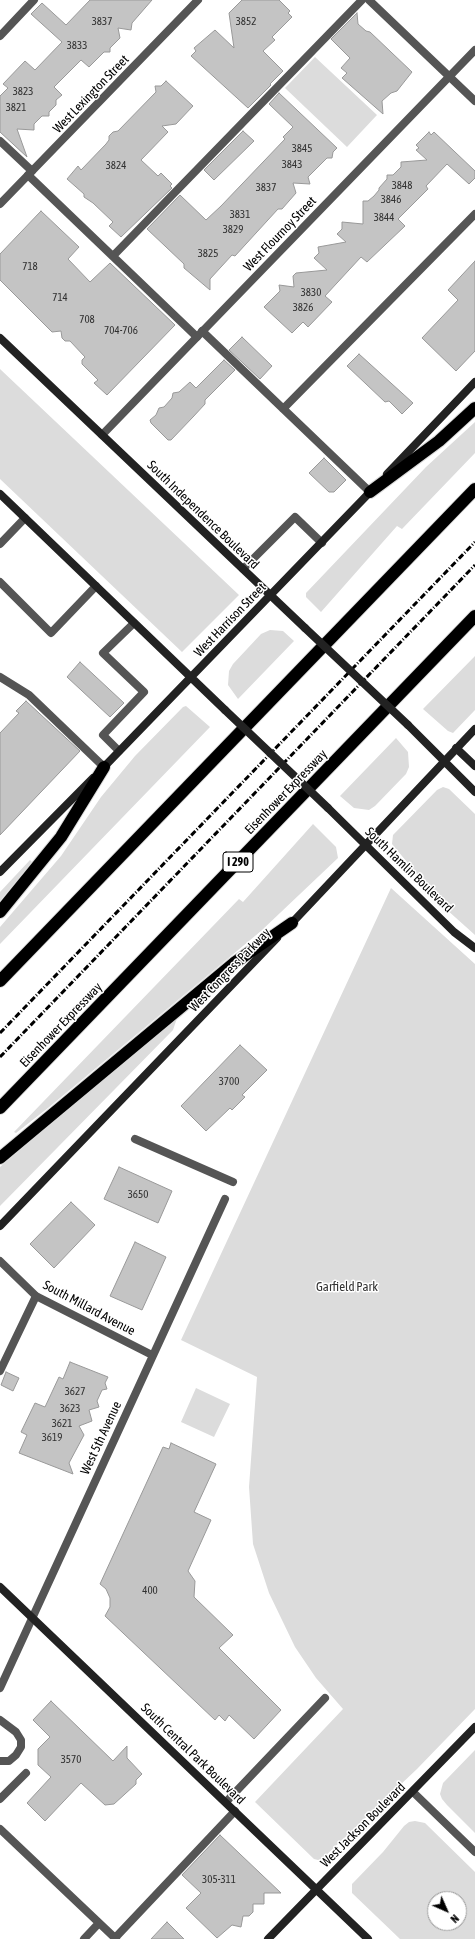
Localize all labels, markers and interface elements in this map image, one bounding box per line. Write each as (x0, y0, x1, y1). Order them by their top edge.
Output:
house number: 3837 (92, 15, 112, 29)
house number: 3852 (236, 15, 256, 29)
house number: 3833 (67, 39, 87, 53)
street label: West Lexington Street (50, 52, 132, 136)
house number: 3823 (13, 85, 33, 99)
house number: 3821 (6, 101, 26, 115)
house number: 3845 (292, 142, 312, 156)
house number: 3843 (282, 158, 302, 172)
house number: 3824 (106, 159, 126, 173)
house number: 3848 (392, 179, 412, 193)
house number: 3837 (256, 181, 276, 195)
street label: West Flournoy Street (240, 193, 320, 275)
house number: 3846 (381, 193, 401, 207)
house number: 3831 (230, 208, 250, 222)
house number: 3844 (374, 211, 394, 225)
house number: 3829 (223, 223, 243, 237)
house number: 3825 (198, 247, 218, 261)
house number: 718 (22, 260, 38, 274)
house number: 3830 (301, 286, 321, 300)
house number: 714 (52, 291, 68, 305)
house number: 3826 (293, 301, 313, 315)
house number: 708 (79, 313, 95, 327)
house number: 704-706 (104, 324, 138, 338)
street label: South Independence Boulevard (144, 457, 262, 573)
street label: West Harrison Street (191, 580, 269, 660)
street label: Eisenhower Expressway (242, 746, 330, 838)
street label: South Hamlin Boulevard (362, 824, 456, 916)
road number: I 290 (223, 852, 253, 872)
street label: West Congress Parkway (186, 925, 274, 1015)
street label: Eisenhower Expressway (17, 979, 105, 1071)
house number: 3700 (219, 1075, 239, 1089)
house number: 3650 (128, 1188, 148, 1202)
street label: South Millard Avenue (40, 1277, 138, 1339)
park label: Garfield Park (316, 1279, 378, 1295)
house number: 3627 (65, 1385, 85, 1399)
street label: West 5th Avenue (77, 1399, 125, 1477)
house number: 3623 (60, 1402, 80, 1416)
house number: 3621 (52, 1417, 72, 1431)
house number: 3619 (42, 1431, 62, 1445)
house number: 400 (142, 1584, 158, 1598)
street label: South Central Park Boulevard (138, 1700, 248, 1808)
house number: 3570 (61, 1753, 81, 1767)
street label: West Jackson Boulevard (317, 1779, 409, 1871)
house number: 305-311 (202, 1873, 236, 1887)
north arrow (427, 1891, 467, 1931)
text: N (448, 1912, 461, 1925)

